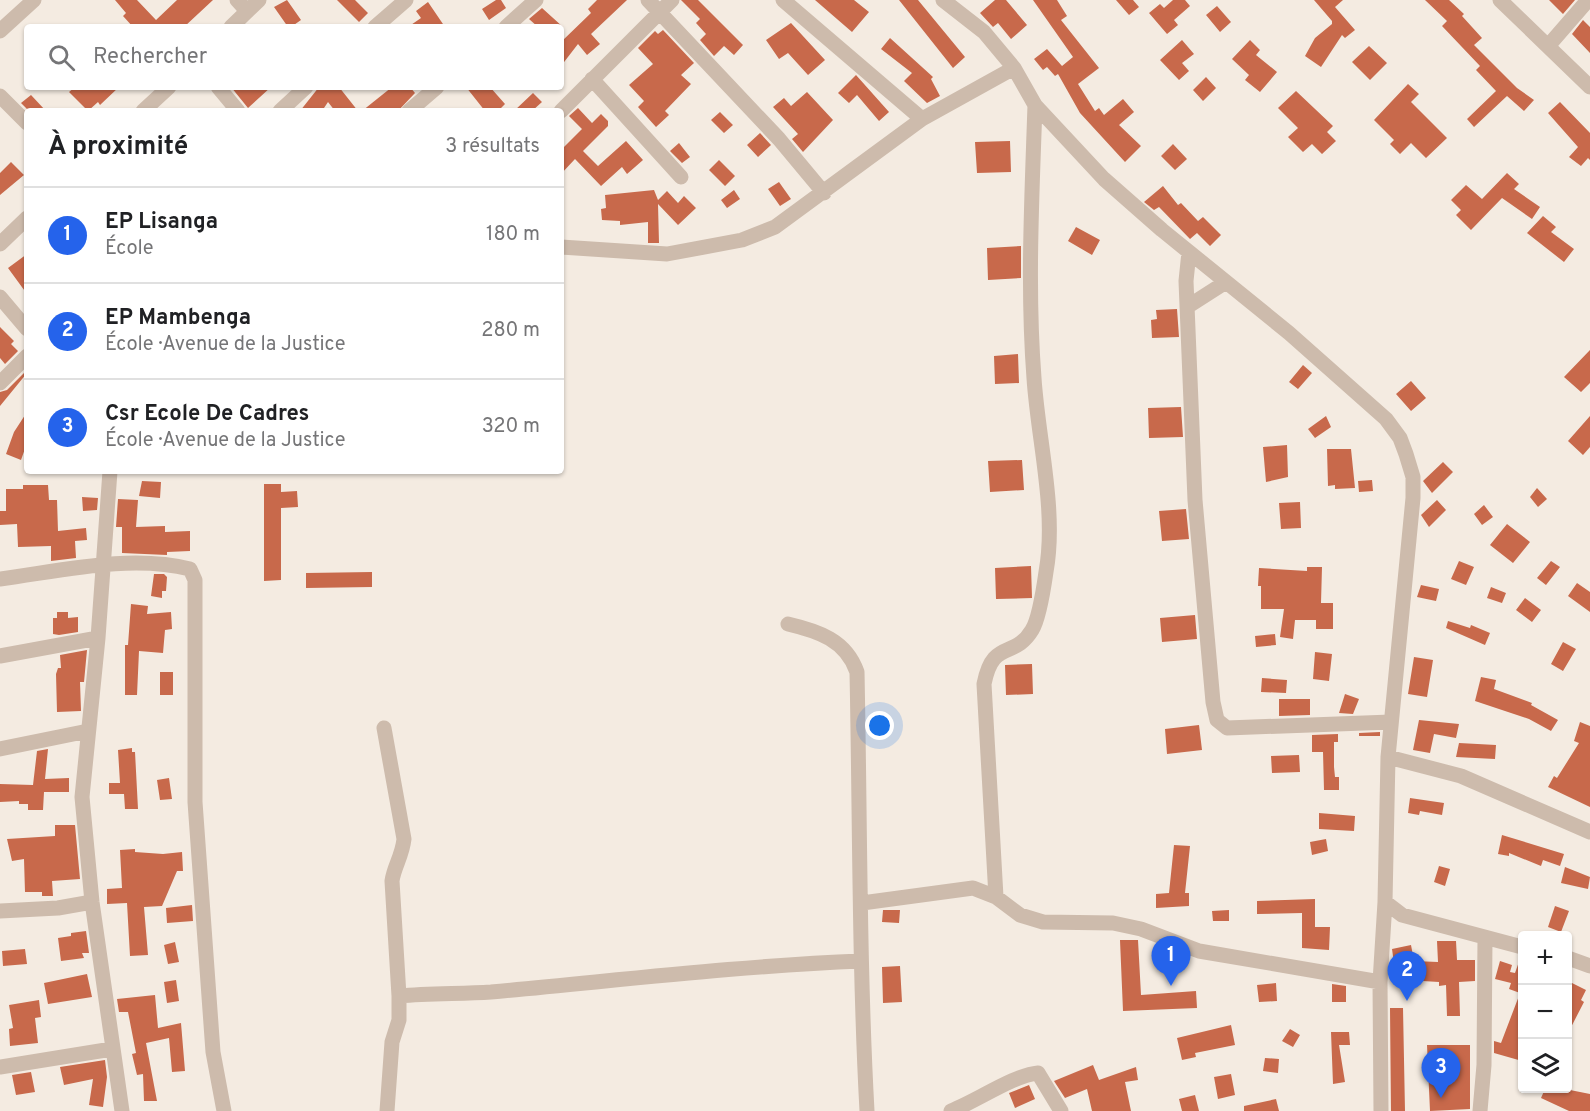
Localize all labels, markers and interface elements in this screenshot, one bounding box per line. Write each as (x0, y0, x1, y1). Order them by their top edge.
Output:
search box (24, 24, 564, 90)
icon: search (45, 41, 78, 74)
text: Rechercher (93, 44, 207, 71)
text: À proximité (48, 131, 188, 164)
text: 3 résultats (445, 134, 540, 160)
text: EP Lisanga (105, 209, 218, 236)
text: 1 (64, 222, 72, 248)
text: 180 m (486, 222, 540, 248)
text: École (105, 236, 154, 262)
text: EP Mambenga (105, 305, 251, 332)
text: 2 (61, 318, 74, 344)
text: 280 m (481, 318, 540, 344)
text: École · Avenue de la Justice (105, 332, 345, 358)
text: Csr Ecole De Cadres (105, 401, 309, 428)
text: 3 (62, 414, 74, 440)
text: 320 m (482, 414, 540, 440)
text: École · Avenue de la Justice (105, 428, 345, 454)
your location (865, 711, 894, 740)
map controls (1518, 931, 1572, 1093)
button: + (1518, 931, 1572, 985)
pin: 1 (1152, 936, 1190, 986)
pin: 2 (1388, 952, 1426, 1001)
button: − (1518, 985, 1572, 1039)
button: layers (1518, 1039, 1572, 1093)
pin: 3 (1422, 1048, 1460, 1098)

